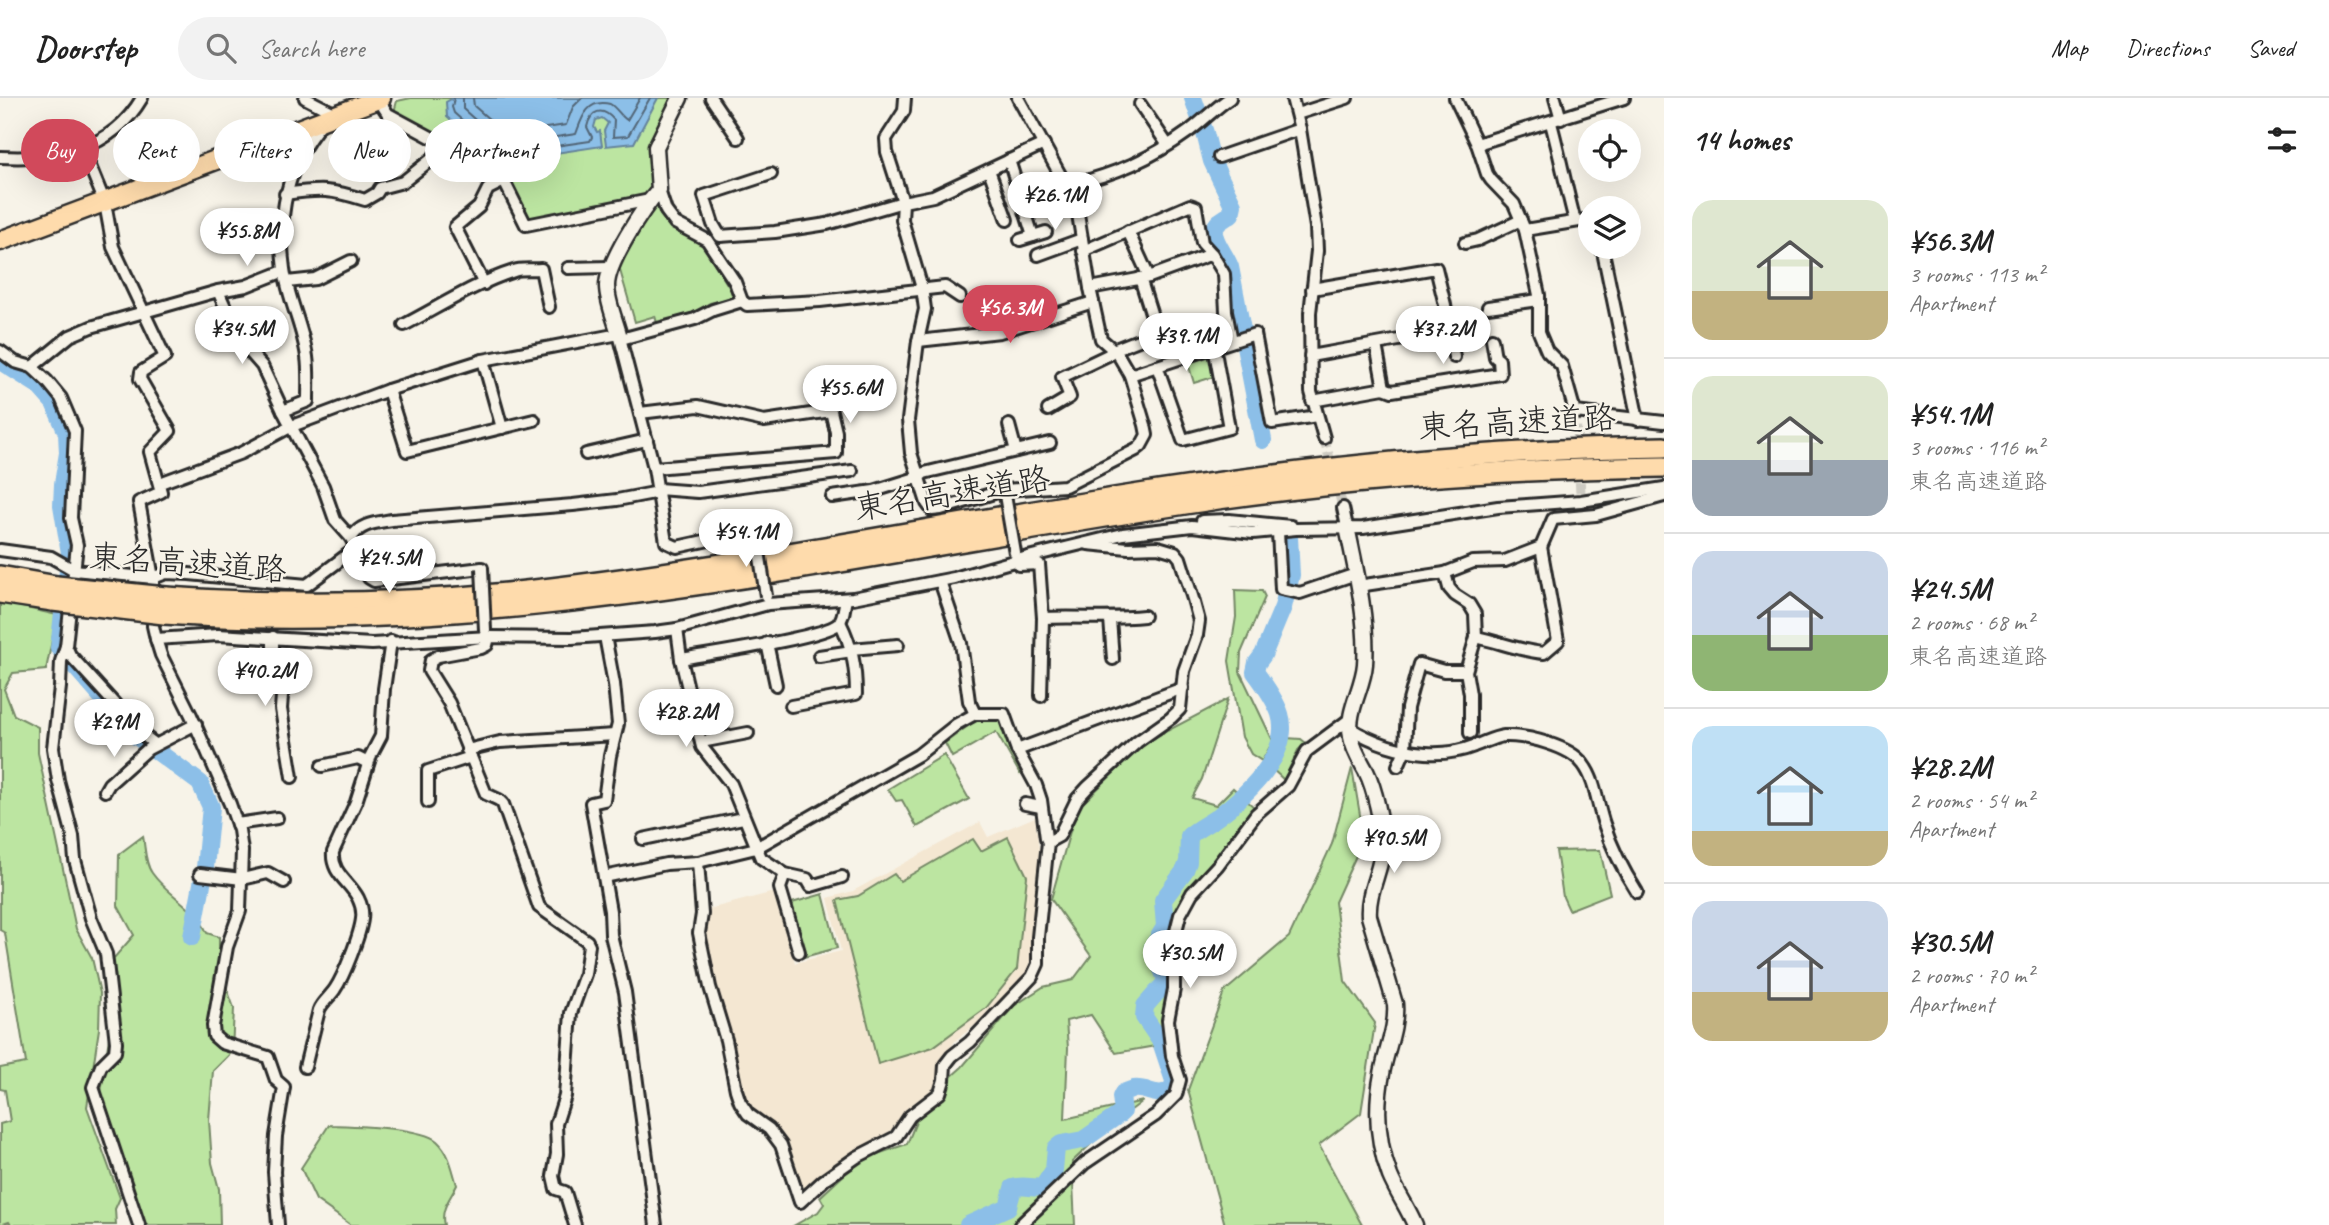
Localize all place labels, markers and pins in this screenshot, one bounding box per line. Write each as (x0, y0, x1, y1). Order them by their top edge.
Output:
pin: ¥26.1M (998, 172, 1112, 232)
pin: ¥55.8M (190, 208, 304, 268)
pin: ¥56.3M (953, 286, 1067, 345)
pin: ¥34.5M (185, 306, 299, 366)
pin: ¥37.2M (1386, 306, 1500, 366)
pin: ¥39.1M (1129, 314, 1243, 373)
pin: ¥55.6M (793, 366, 907, 425)
pin: ¥54.1M (689, 510, 803, 569)
pin: ¥24.5M (332, 536, 446, 595)
pin: ¥40.2M (208, 648, 322, 708)
pin: ¥28.2M (629, 690, 743, 749)
pin: ¥29M (73, 700, 155, 759)
pin: ¥90.5M (1337, 816, 1451, 875)
pin: ¥30.5M (1133, 930, 1247, 990)

